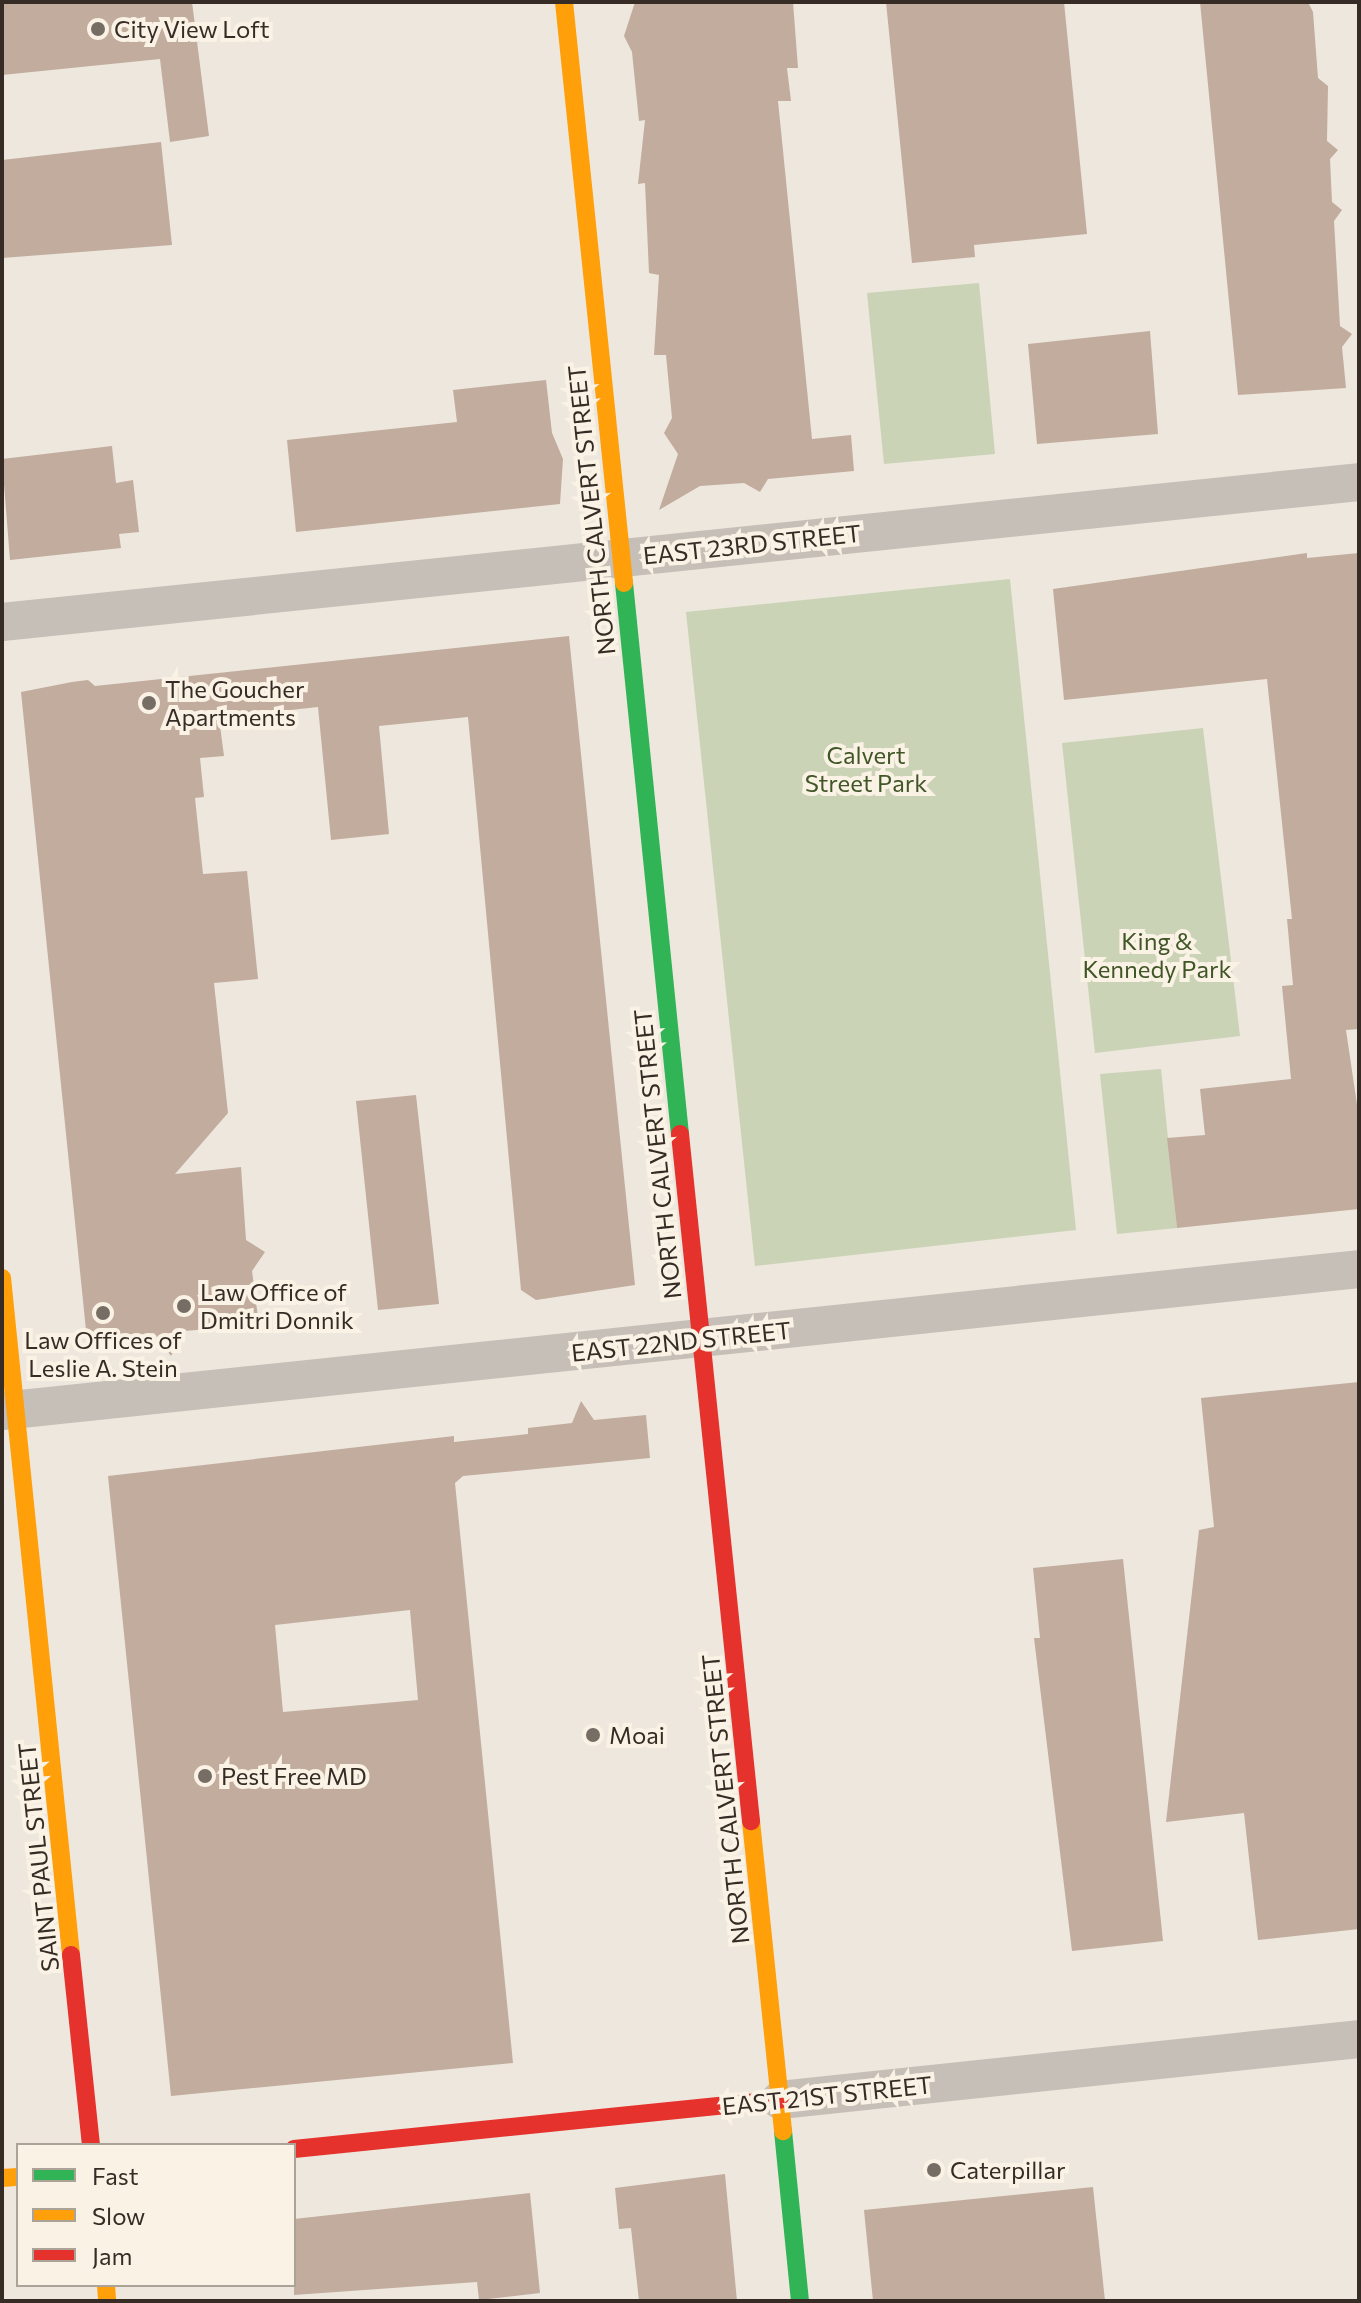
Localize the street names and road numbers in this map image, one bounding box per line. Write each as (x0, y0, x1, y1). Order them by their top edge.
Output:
street label: NORTH CALVERT STREET (561, 364, 621, 656)
street label: EAST 23RD STREET (642, 518, 862, 570)
street label: NORTH CALVERT STREET (627, 1008, 687, 1300)
street label: EAST 22ND STREET (570, 1315, 792, 1367)
street label: NORTH CALVERT STREET (695, 1653, 755, 1945)
street label: SAINT PAUL STREET (12, 1741, 64, 1973)
street label: EAST 21ST STREET (721, 2070, 933, 2120)

